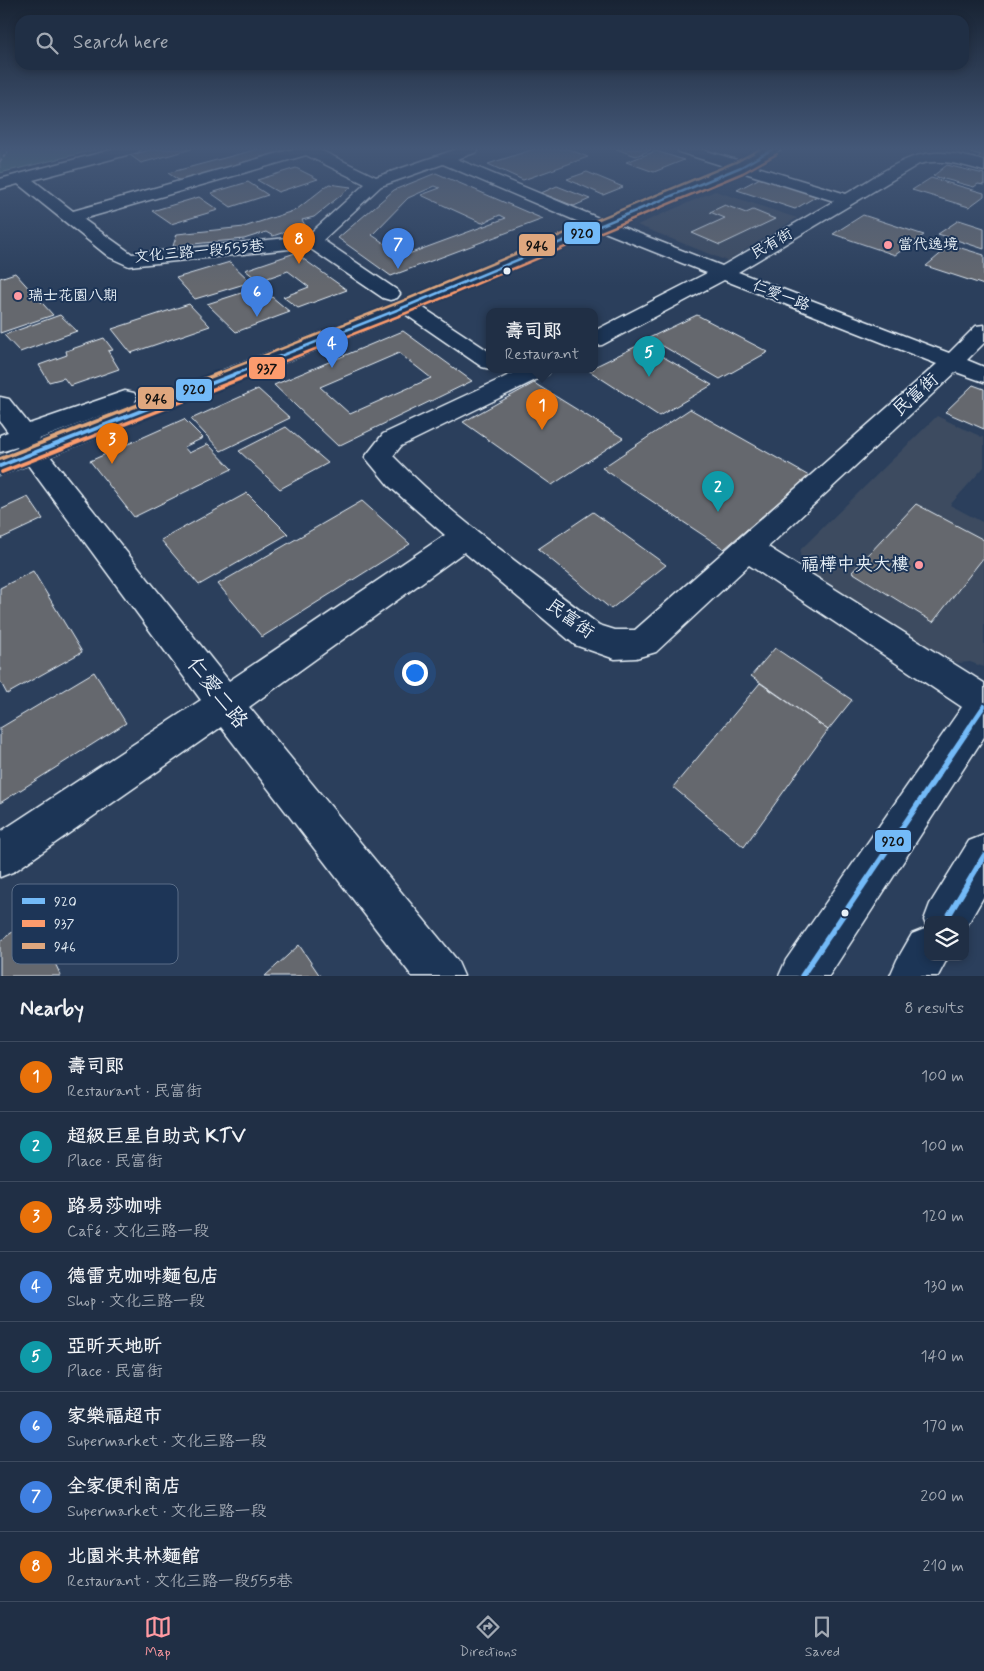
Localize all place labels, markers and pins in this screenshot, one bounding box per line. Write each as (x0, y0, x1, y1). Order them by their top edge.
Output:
pin: 8 (283, 223, 315, 264)
pin: 7 (382, 228, 414, 269)
place label: 當代逸境 (898, 235, 958, 255)
marker: 當代逸境 (882, 239, 894, 251)
unlabelled marker (502, 266, 512, 276)
pin: 6 (241, 276, 273, 317)
place label: 瑞士花園八期 (28, 286, 118, 306)
marker: 瑞士花園八期 (12, 290, 24, 302)
pin: 4 (316, 327, 348, 368)
pin: 5 (633, 336, 665, 377)
pin: 1 (526, 389, 558, 430)
pin: 3 (96, 423, 128, 464)
pin: 2 (702, 471, 734, 512)
place label: 福樺中央大樓 (801, 553, 909, 577)
marker: 福樺中央大樓 (913, 559, 925, 571)
unlabelled marker (840, 908, 850, 918)

